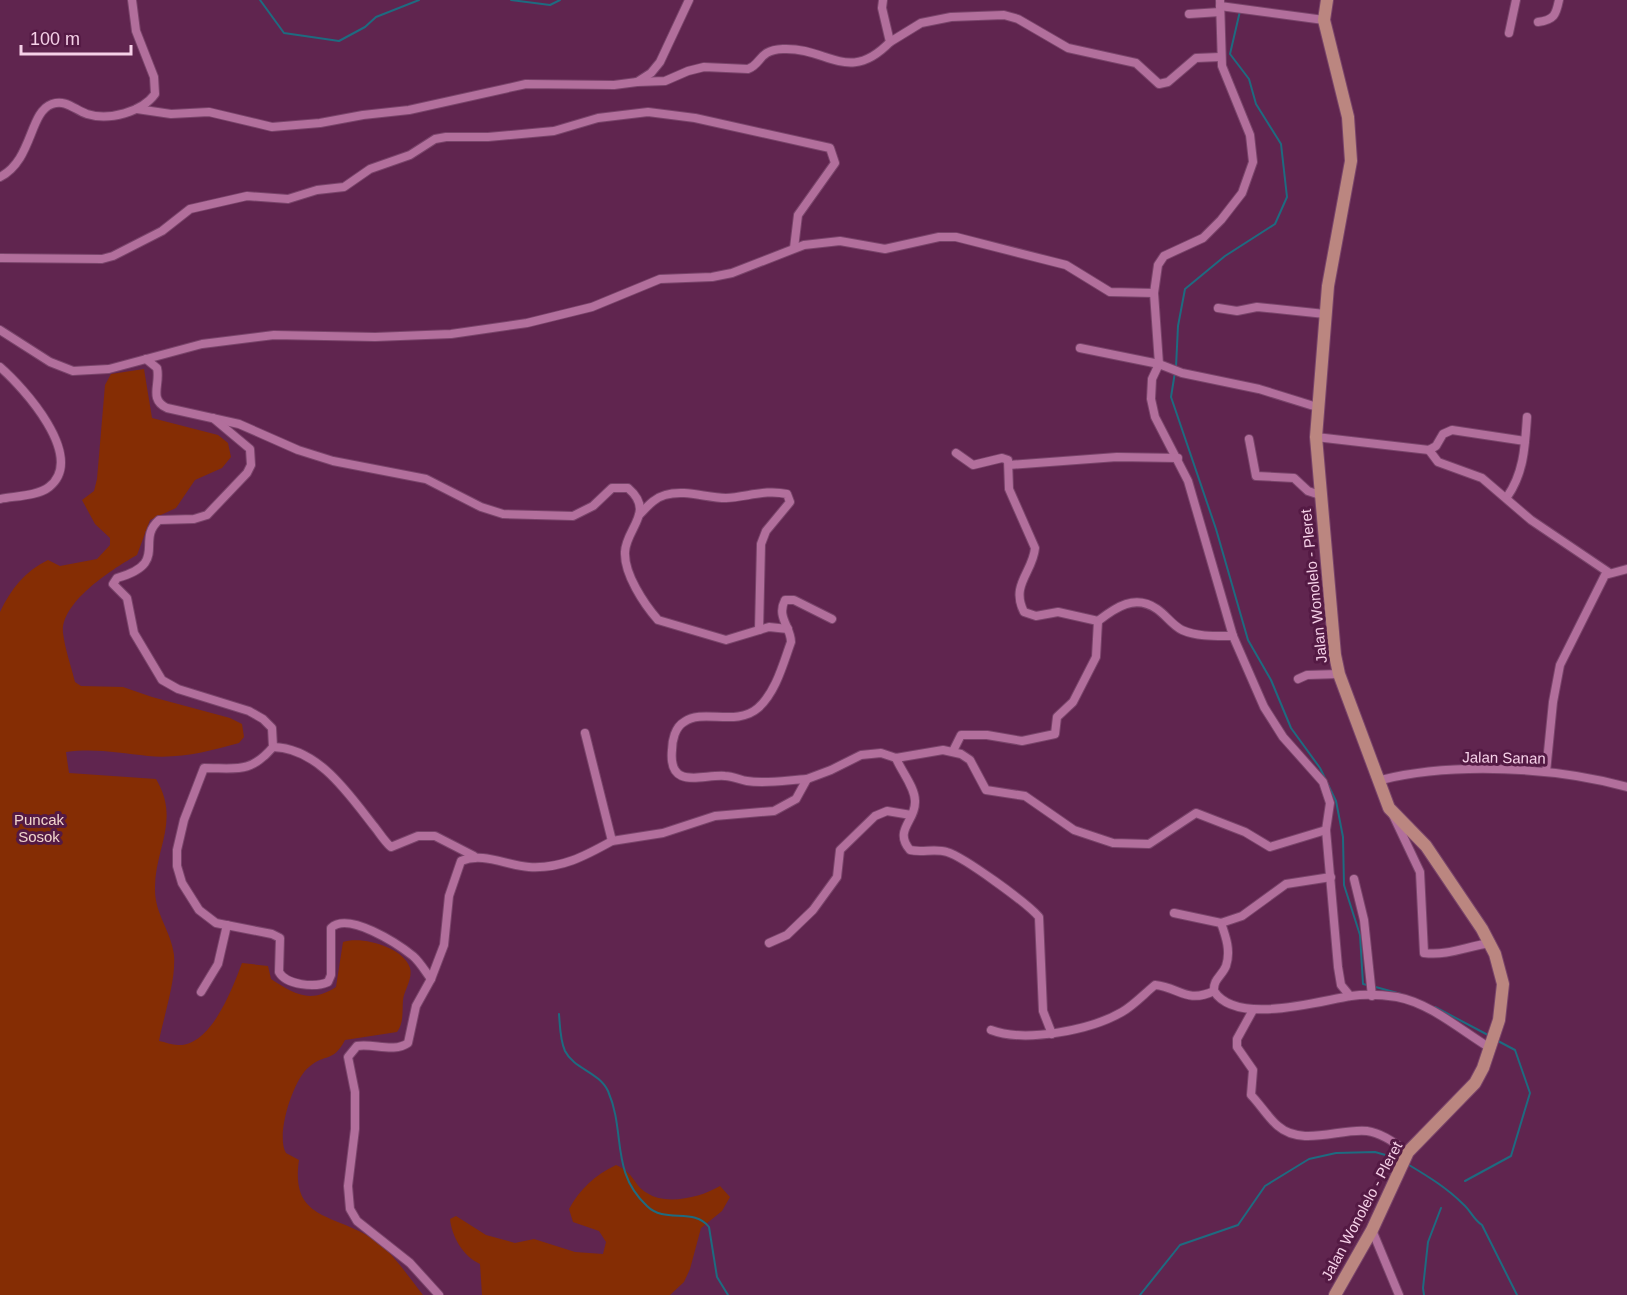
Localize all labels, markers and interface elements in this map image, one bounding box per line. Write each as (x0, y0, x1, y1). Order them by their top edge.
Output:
scale bar (21, 18, 130, 56)
text: 100 m (30, 29, 80, 49)
street label: Jalan Wonolelo - Pleret (1297, 507, 1330, 664)
street label: Jalan Sanan (1462, 748, 1546, 767)
park label: Puncak Sosok (14, 811, 65, 845)
street label: Jalan Wonolelo - Pleret (1318, 1138, 1406, 1283)

